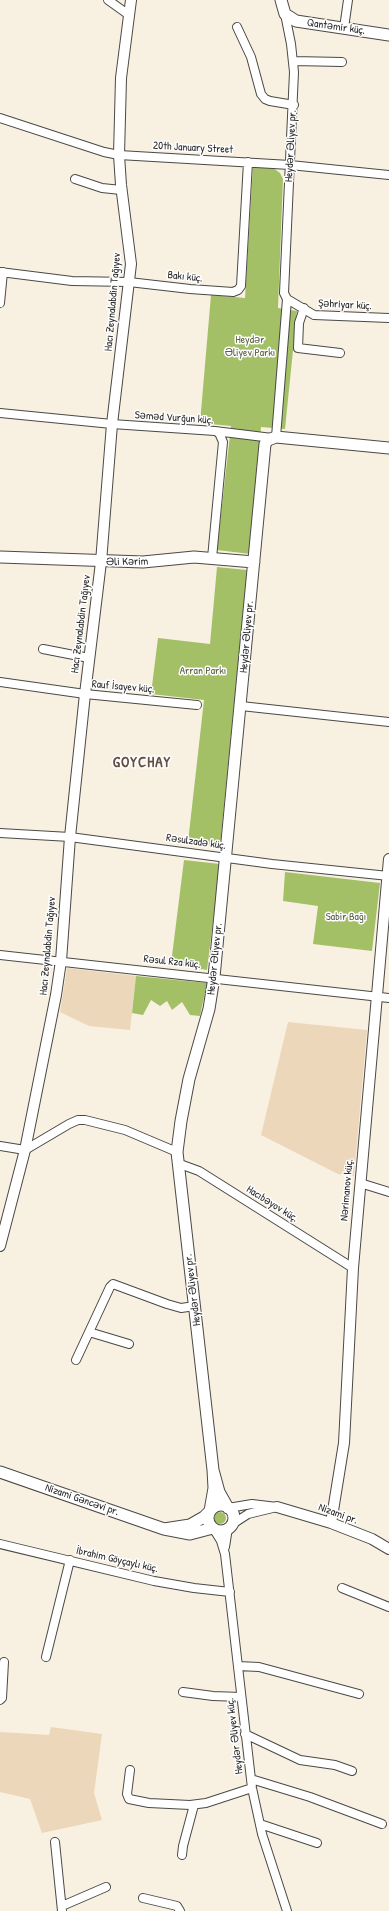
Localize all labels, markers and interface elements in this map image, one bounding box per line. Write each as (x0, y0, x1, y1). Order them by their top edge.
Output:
street label: Qantəmir küç. (306, 16, 366, 38)
street label: Heydər Əliyev pr. (283, 110, 299, 182)
street label: 20th January Street (153, 139, 233, 157)
street label: Hacı Zeynalabdin Tağıyev (102, 252, 124, 352)
street label: Bakı küç. (167, 269, 203, 285)
street label: Şəhriyar küç. (318, 297, 372, 313)
park label: Heydər Əliyev Parkı (225, 333, 275, 359)
street label: Səməd Vurğun küç. (134, 409, 214, 427)
street label: Əli Kərim (106, 555, 148, 569)
street label: Hacı Zeynalabdin Tağıyev (68, 574, 94, 674)
street label: Heydər Əliyev pr. (237, 600, 257, 674)
park label: Arran Parkı (180, 664, 226, 678)
street label: Rauf İsayev küç. (91, 678, 155, 696)
district label: GOYCHAY (113, 754, 171, 772)
street label: Rəsulzadə küç. (165, 831, 227, 853)
street label: Hacı Zeynalabdin Tağıyev (37, 896, 59, 996)
park label: Sabir Bağı (326, 910, 366, 924)
street label: Heydər Əliyev pr. (205, 922, 225, 996)
street label: Rəsul Rza küç. (143, 952, 201, 972)
street label: Nərimanov küç. (338, 1158, 356, 1222)
street label: Hacıbəyov küç. (244, 1183, 300, 1225)
street label: Heydər Əliyev pr. (182, 1253, 204, 1327)
street label: Nizami Gəncəvi pr. (43, 1481, 121, 1519)
street label: Nizami pr. (316, 1501, 360, 1527)
street label: İbrahim Göyçaylı küç. (75, 1544, 159, 1576)
street label: Heydər Əliyev küç. (224, 1697, 246, 1775)

